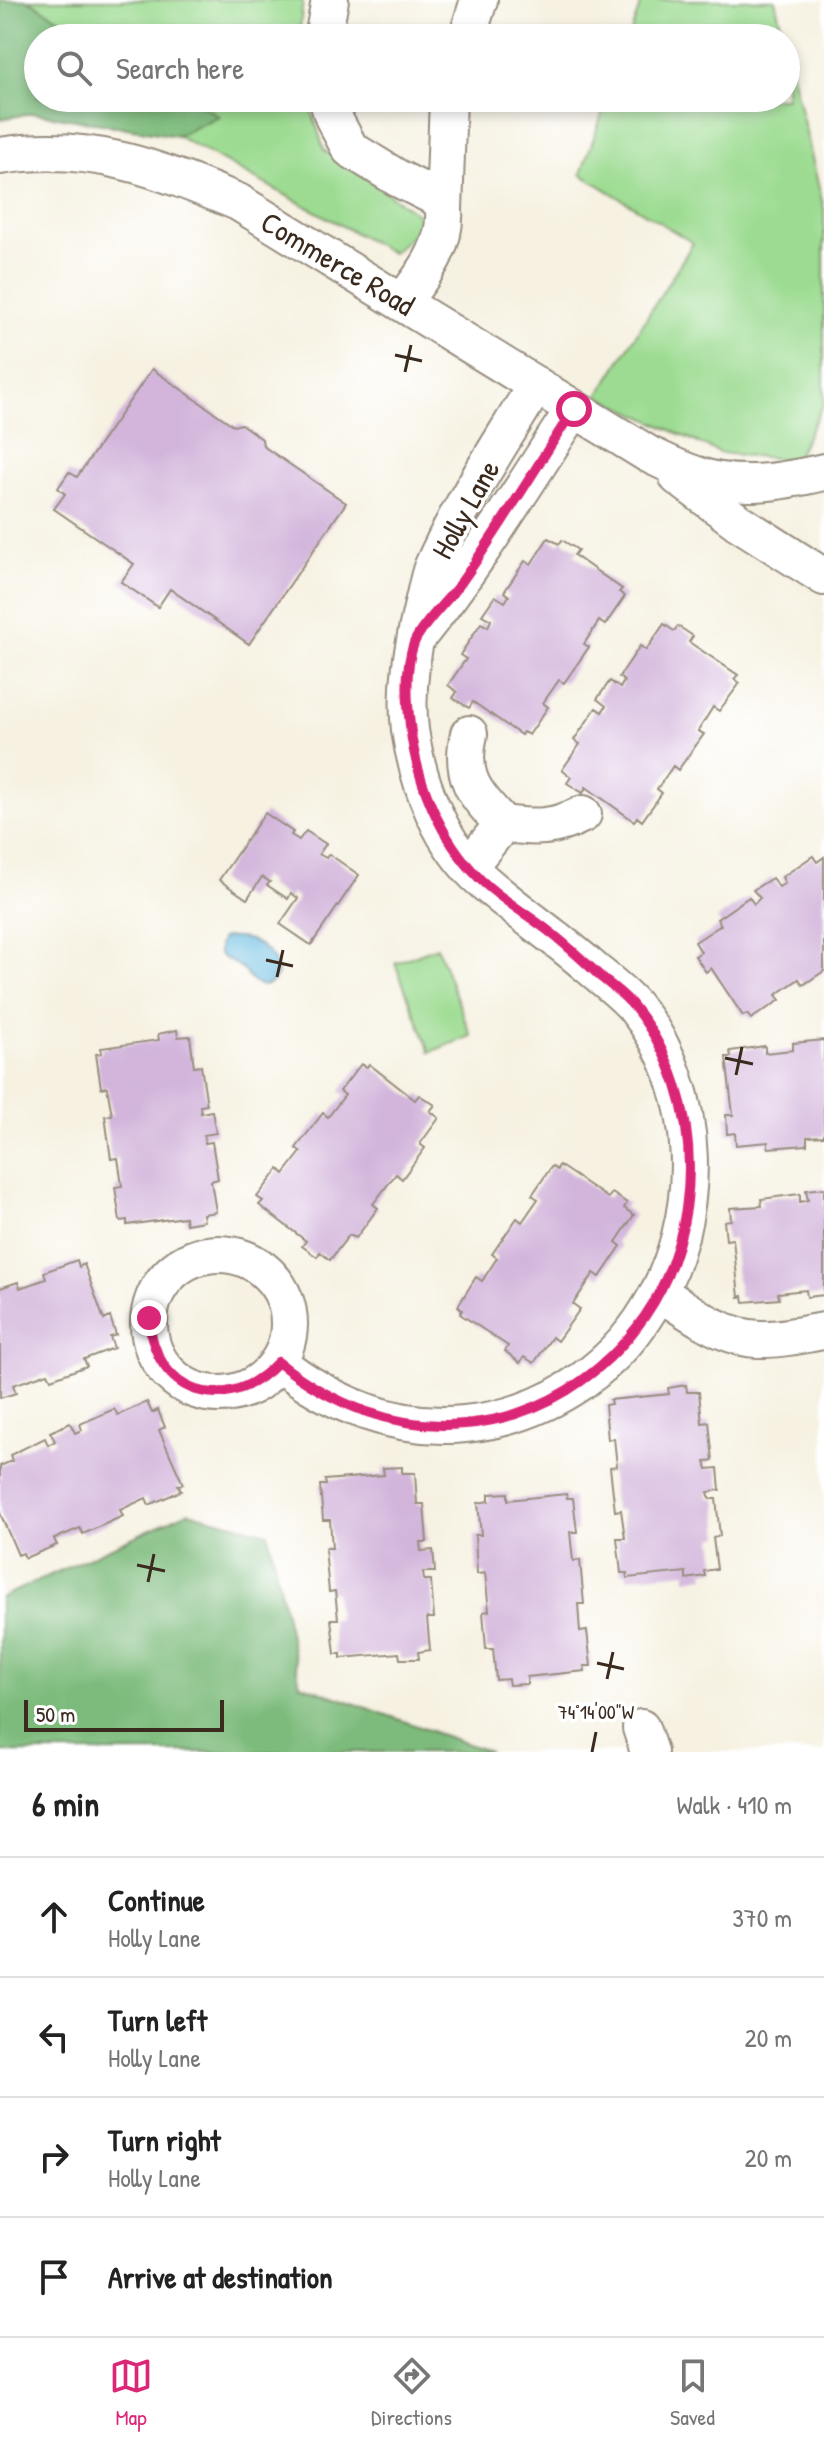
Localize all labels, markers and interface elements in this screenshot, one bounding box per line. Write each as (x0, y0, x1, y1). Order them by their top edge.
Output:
search box (24, 24, 800, 112)
icon: search (52, 46, 96, 90)
text: Search here (116, 48, 244, 88)
street label: Commerce Road (254, 201, 422, 325)
route start (556, 391, 592, 427)
street label: Holly Lane (422, 452, 508, 566)
route end (131, 1300, 167, 1336)
scale bar (24, 1696, 224, 1732)
text: 74°14'00"W (558, 1698, 635, 1725)
text: 50 m (36, 1699, 75, 1729)
text: 6 min (32, 1781, 100, 1827)
text: Walk · 410 m (676, 1787, 792, 1822)
text: Continue (108, 1880, 205, 1920)
icon: ahead (32, 1895, 76, 1939)
text: 370 m (732, 1900, 792, 1935)
text: Holly Lane (108, 1920, 201, 1955)
text: Turn left (108, 2000, 207, 2040)
icon: left (32, 2015, 76, 2059)
text: 20 m (745, 2020, 792, 2055)
text: Holly Lane (108, 2040, 201, 2075)
text: Turn right (108, 2120, 221, 2160)
icon: right (32, 2135, 76, 2179)
text: 20 m (745, 2140, 792, 2175)
text: Holly Lane (108, 2160, 201, 2195)
icon: arrive (32, 2255, 76, 2299)
text: Arrive at destination (108, 2257, 333, 2297)
tab: Map (109, 2354, 153, 2432)
tab: Directions (371, 2354, 452, 2432)
tab: Saved (670, 2354, 715, 2432)

